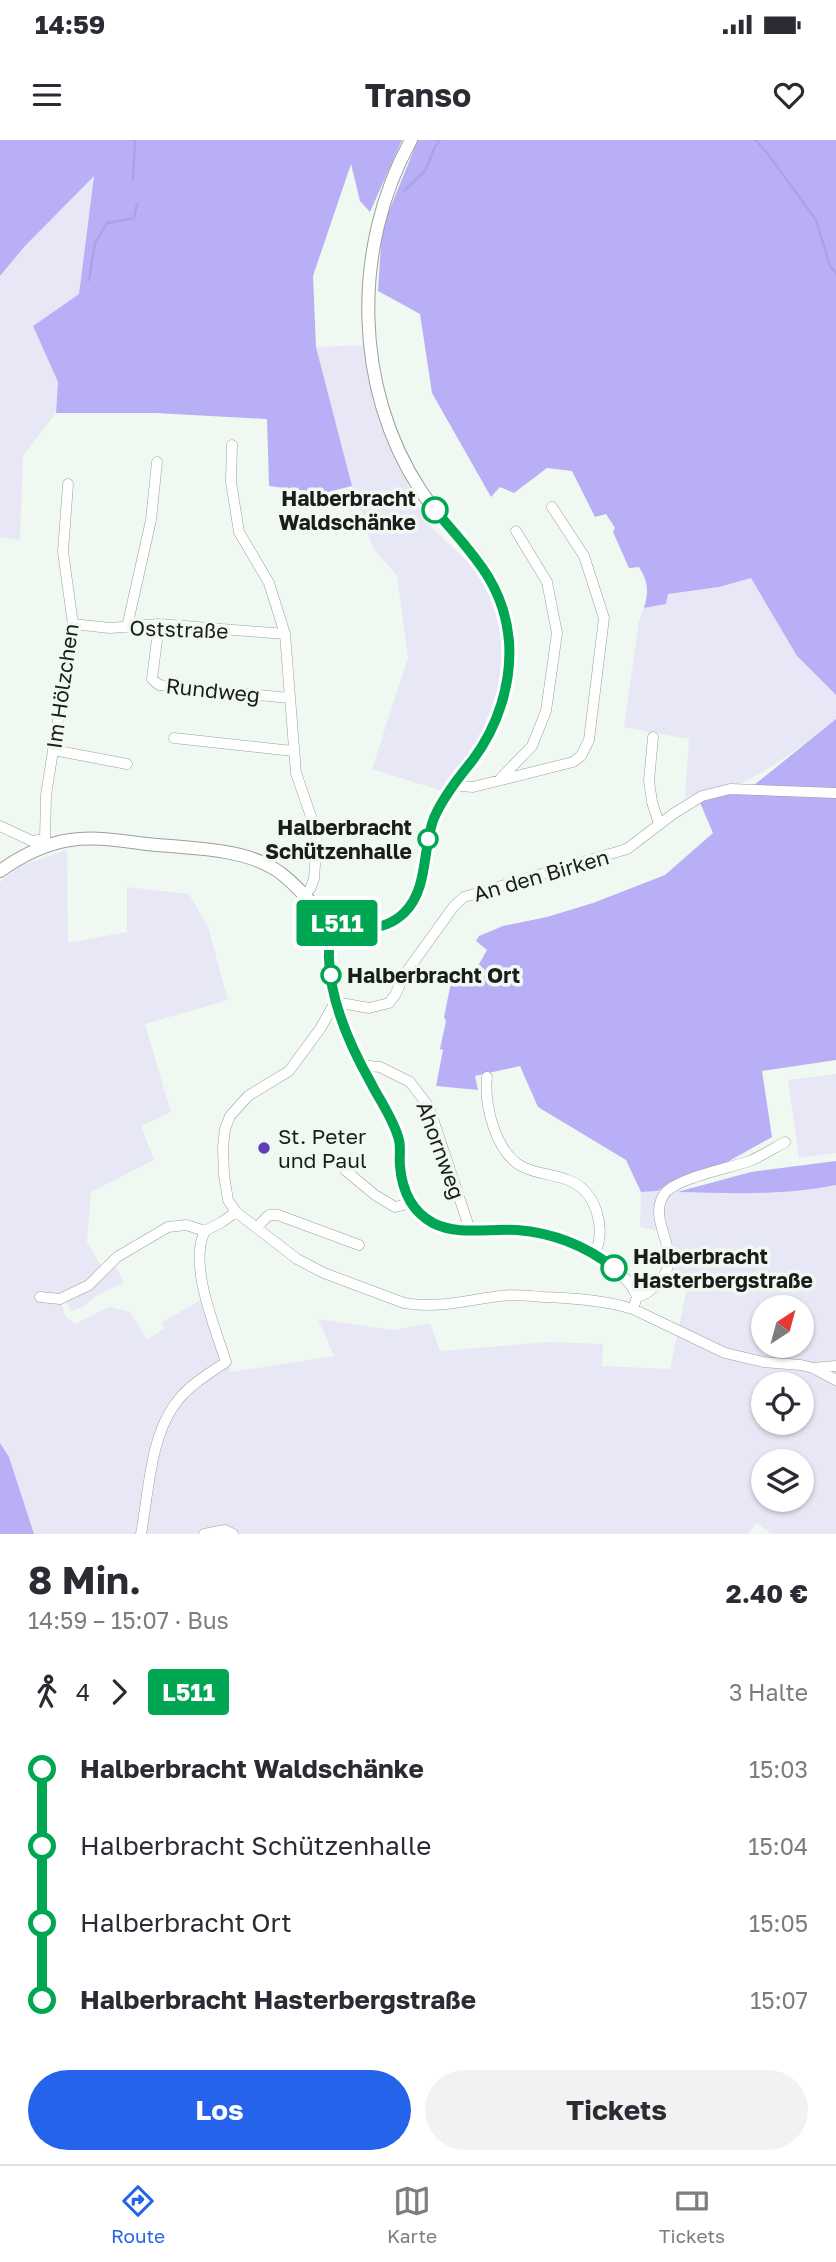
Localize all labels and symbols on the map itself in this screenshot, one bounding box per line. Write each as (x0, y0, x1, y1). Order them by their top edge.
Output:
place label: Halberbracht Waldschänke (278, 485, 416, 535)
marker: Halberbracht Waldschänke (422, 497, 448, 523)
street label: Oststraße (129, 614, 229, 644)
street label: Im Hölzchen (40, 622, 84, 750)
street label: Rundweg (165, 672, 261, 708)
place label: Halberbracht Schützenhalle (265, 814, 412, 864)
marker: Halberbracht Schützenhalle (418, 829, 438, 849)
street label: An den Birken (470, 843, 612, 907)
line badge: L511 (288, 900, 386, 946)
place label: Halberbracht Ort (347, 962, 520, 988)
marker: Halberbracht Ort (321, 965, 341, 985)
street label: Ahornweg (411, 1097, 471, 1203)
place label: St. Peter und Paul (278, 1123, 367, 1173)
marker: St. Peter und Paul (256, 1140, 272, 1156)
place label: Halberbracht Hasterbergstraße (633, 1243, 813, 1293)
marker: Halberbracht Hasterbergstraße (601, 1255, 627, 1281)
north arrow (751, 1295, 814, 1358)

